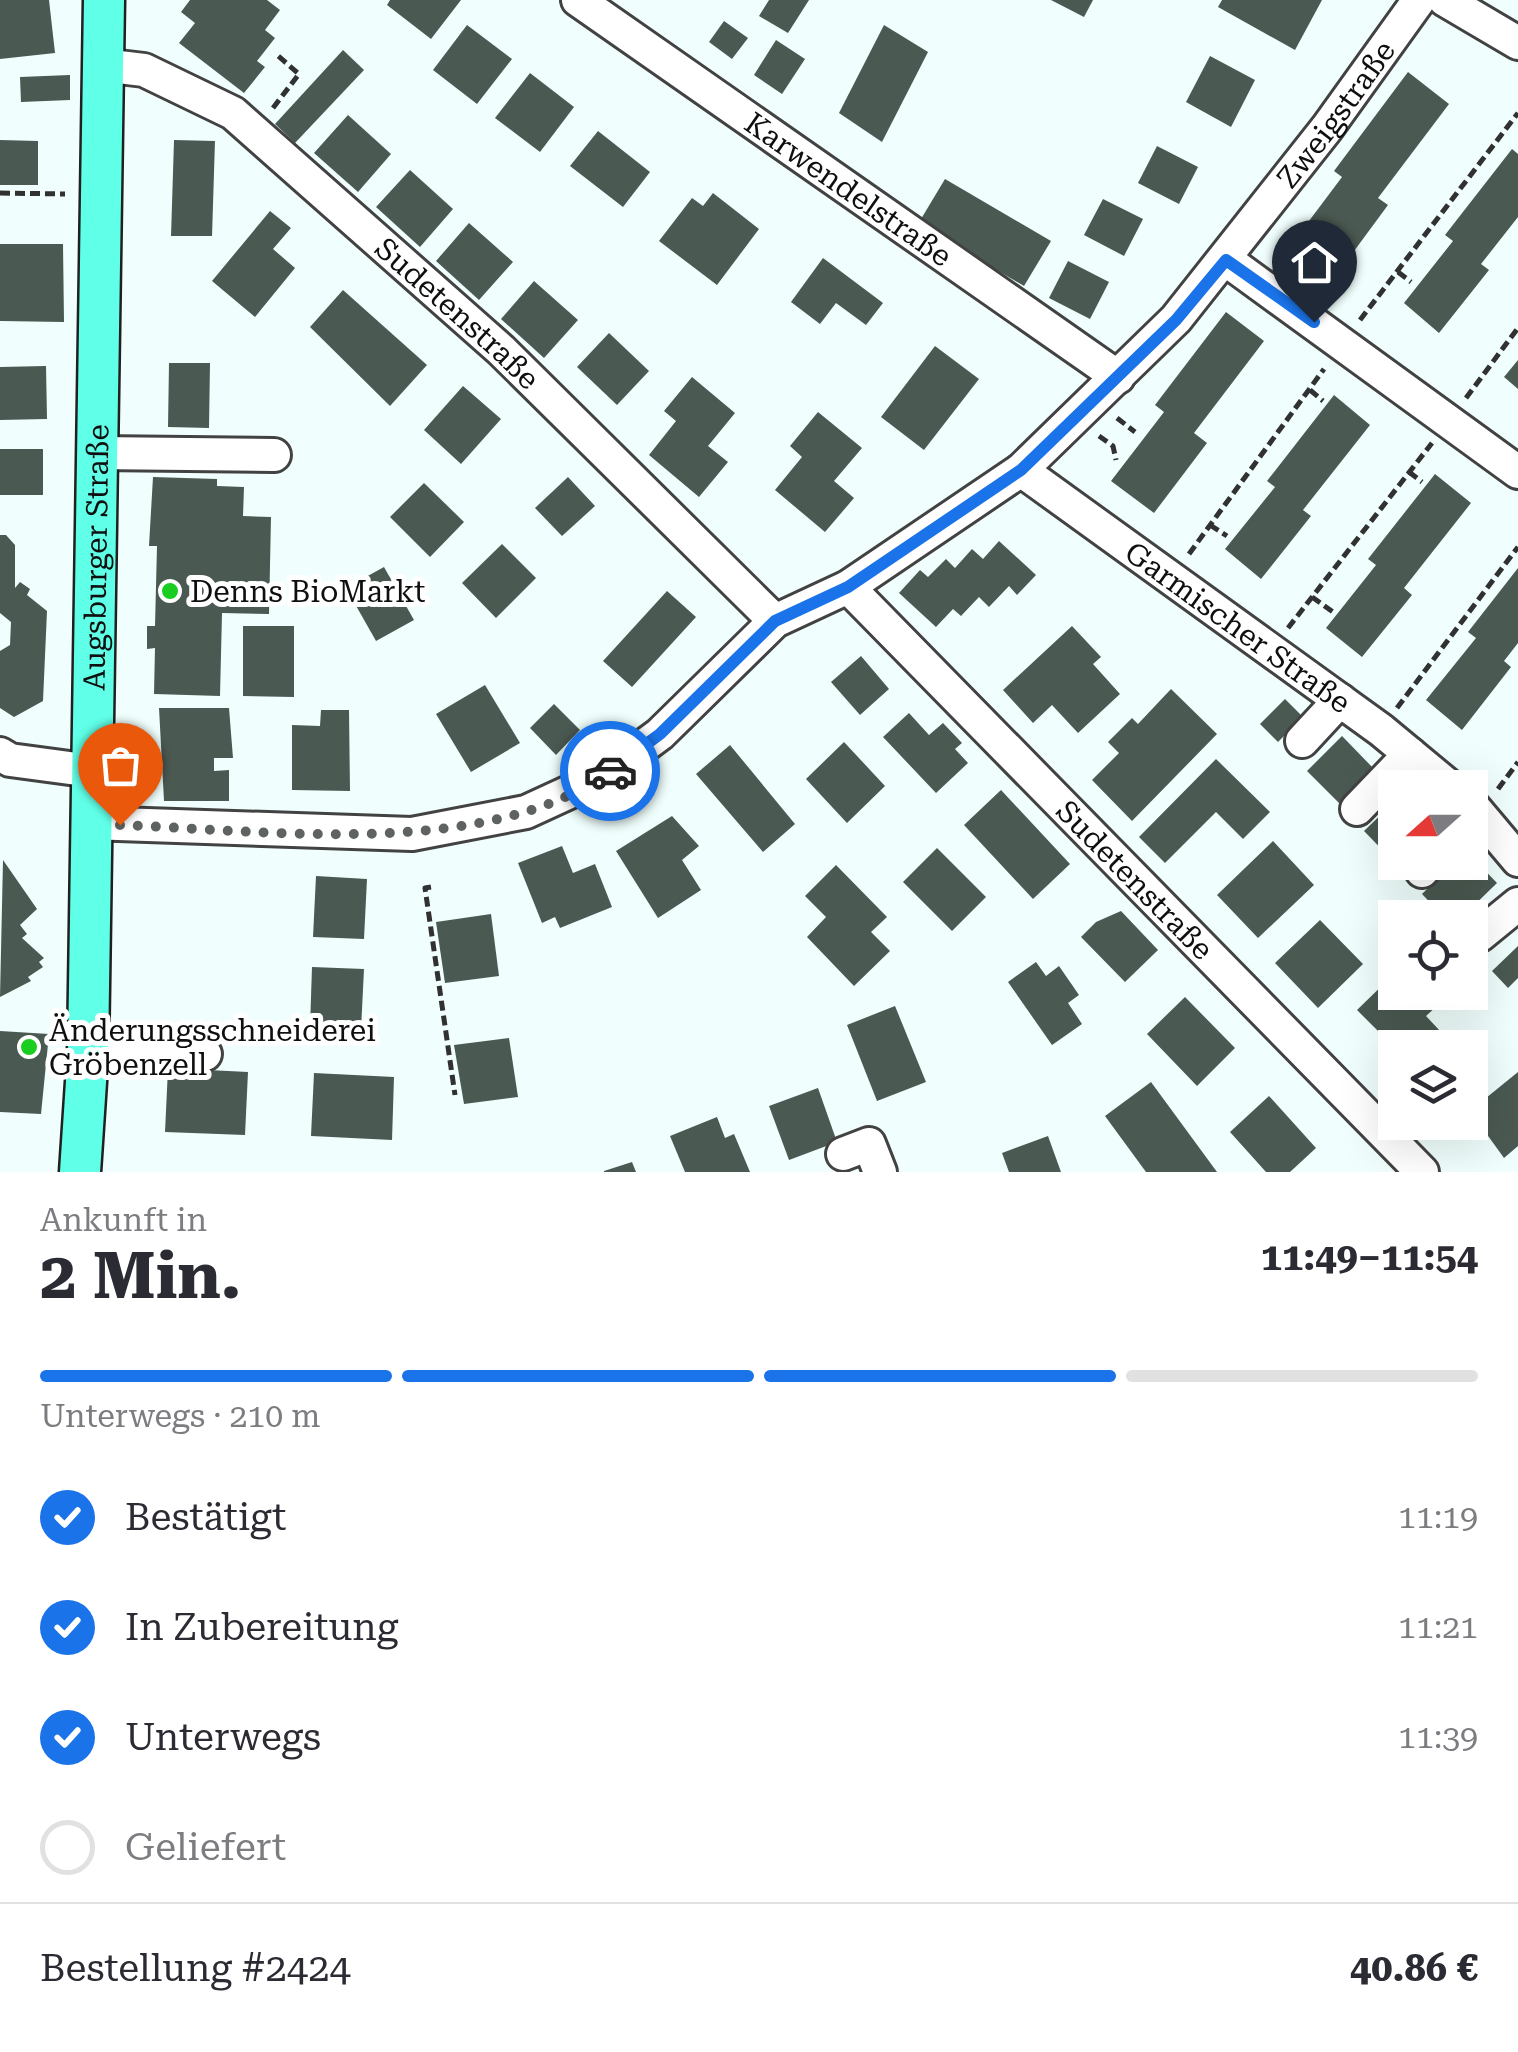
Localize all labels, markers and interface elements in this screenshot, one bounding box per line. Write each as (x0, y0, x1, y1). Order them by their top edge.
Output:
street label: Zweigstraße (1269, 34, 1402, 195)
street label: Karwendelstraße (738, 105, 959, 273)
pin (1272, 220, 1357, 323)
street label: Sudetenstraße (369, 230, 547, 396)
icon: home (1287, 235, 1342, 290)
street label: Augsburger Straße (76, 424, 115, 691)
street label: Garmischer Straße (1119, 534, 1358, 720)
place label: Denns BioMarkt (190, 574, 426, 609)
marker: Denns BioMarkt (159, 580, 181, 602)
courier (560, 721, 660, 821)
pin (78, 723, 163, 826)
icon: bag (93, 738, 148, 793)
icon: car (583, 744, 638, 799)
north arrow (1378, 770, 1488, 880)
map controls (1378, 770, 1488, 1140)
street label: Sudetenstraße (1050, 793, 1221, 966)
button: locate (1378, 900, 1488, 1010)
place label: Änderungsschneiderei Gröbenzell (49, 1013, 376, 1082)
button: layers (1378, 1030, 1488, 1140)
marker: Änderungsschneiderei Gröbenzell (18, 1036, 40, 1058)
text: Ankunft in (40, 1201, 207, 1239)
text: 11:49–11:54 (1261, 1235, 1478, 1279)
text: 2 Min. (40, 1238, 241, 1314)
text: Unterwegs · 210 m (40, 1397, 320, 1435)
icon: check (40, 1490, 95, 1545)
text: Bestätigt (125, 1495, 286, 1539)
text: 11:19 (1398, 1498, 1478, 1536)
icon: check (40, 1600, 95, 1655)
text: In Zubereitung (125, 1605, 398, 1649)
text: 11:21 (1398, 1608, 1478, 1646)
icon: check (40, 1710, 95, 1765)
text: Unterwegs (125, 1715, 321, 1759)
text: 11:39 (1398, 1718, 1478, 1756)
text: Geliefert (125, 1825, 286, 1869)
text: Bestellung #2424 (40, 1946, 351, 1990)
text: 40.86 € (1350, 1946, 1478, 1990)

